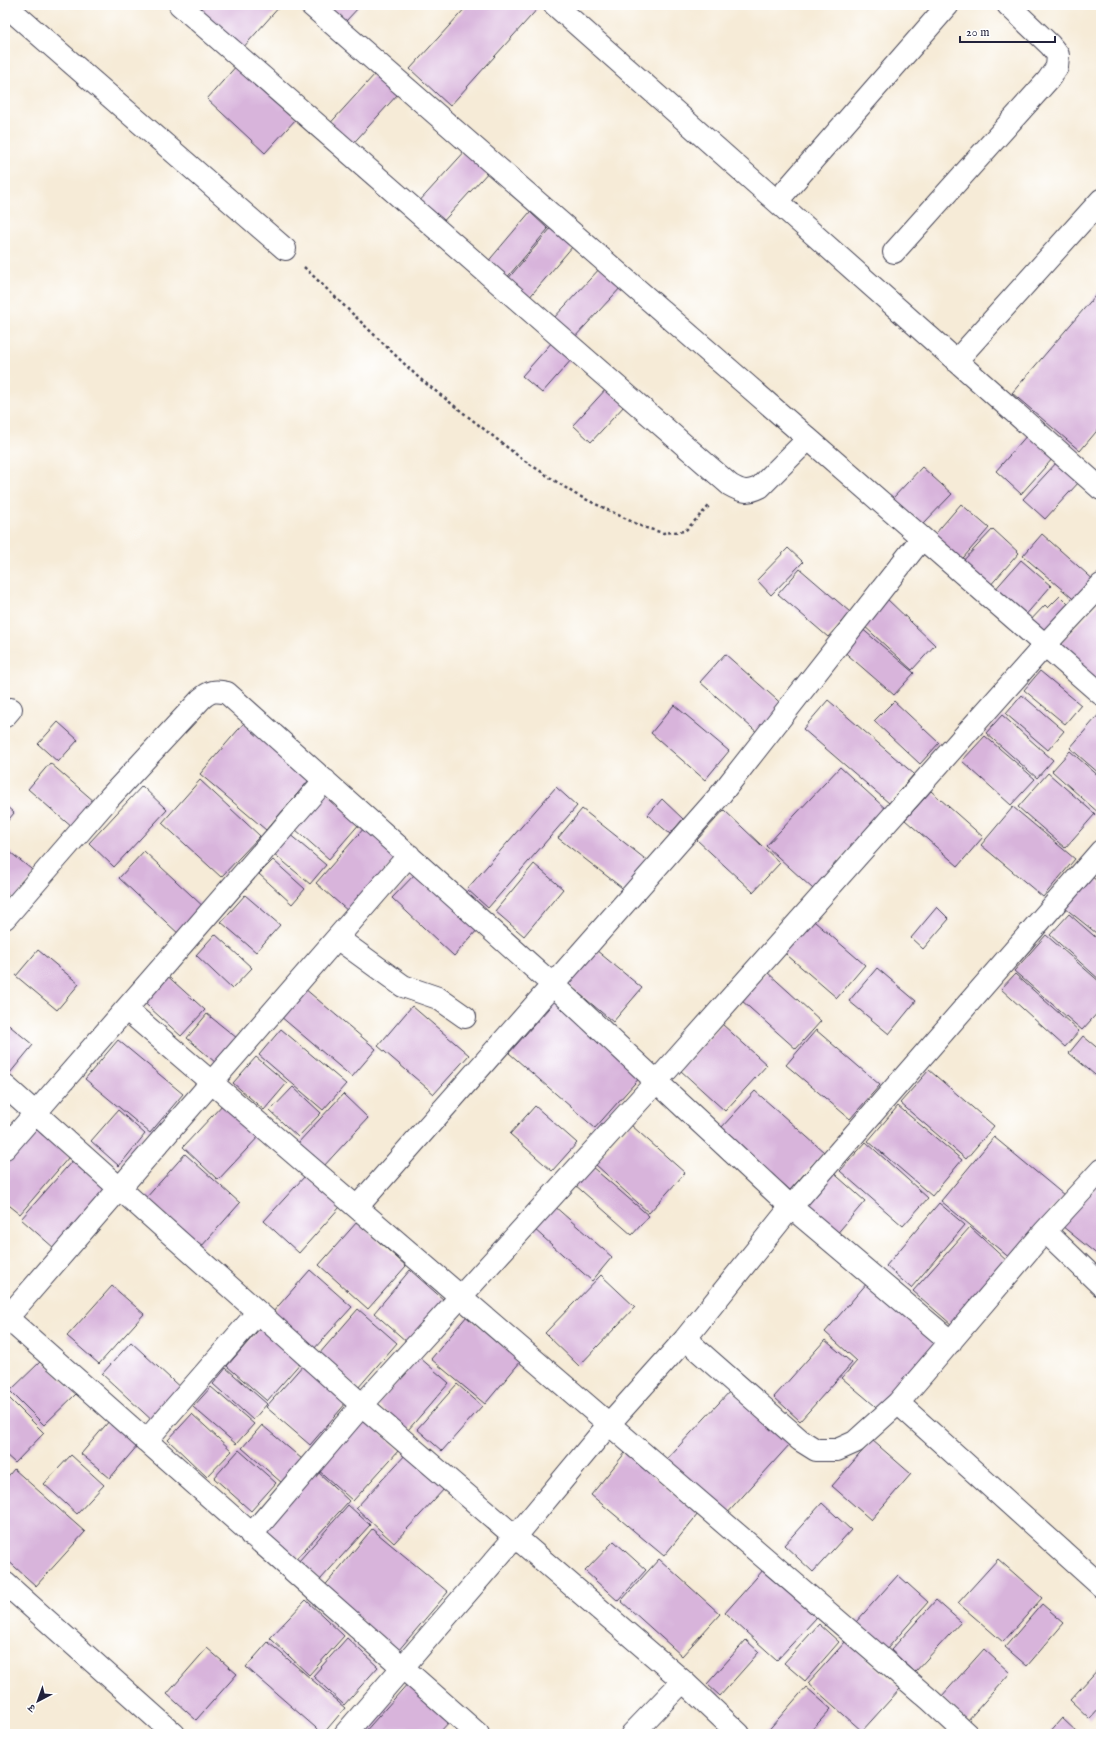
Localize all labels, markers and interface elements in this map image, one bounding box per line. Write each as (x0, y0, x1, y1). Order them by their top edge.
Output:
scale bar (960, 18, 1055, 44)
text: 20 m (966, 25, 989, 40)
north arrow (18, 1681, 58, 1721)
text: उ (24, 1700, 40, 1716)

